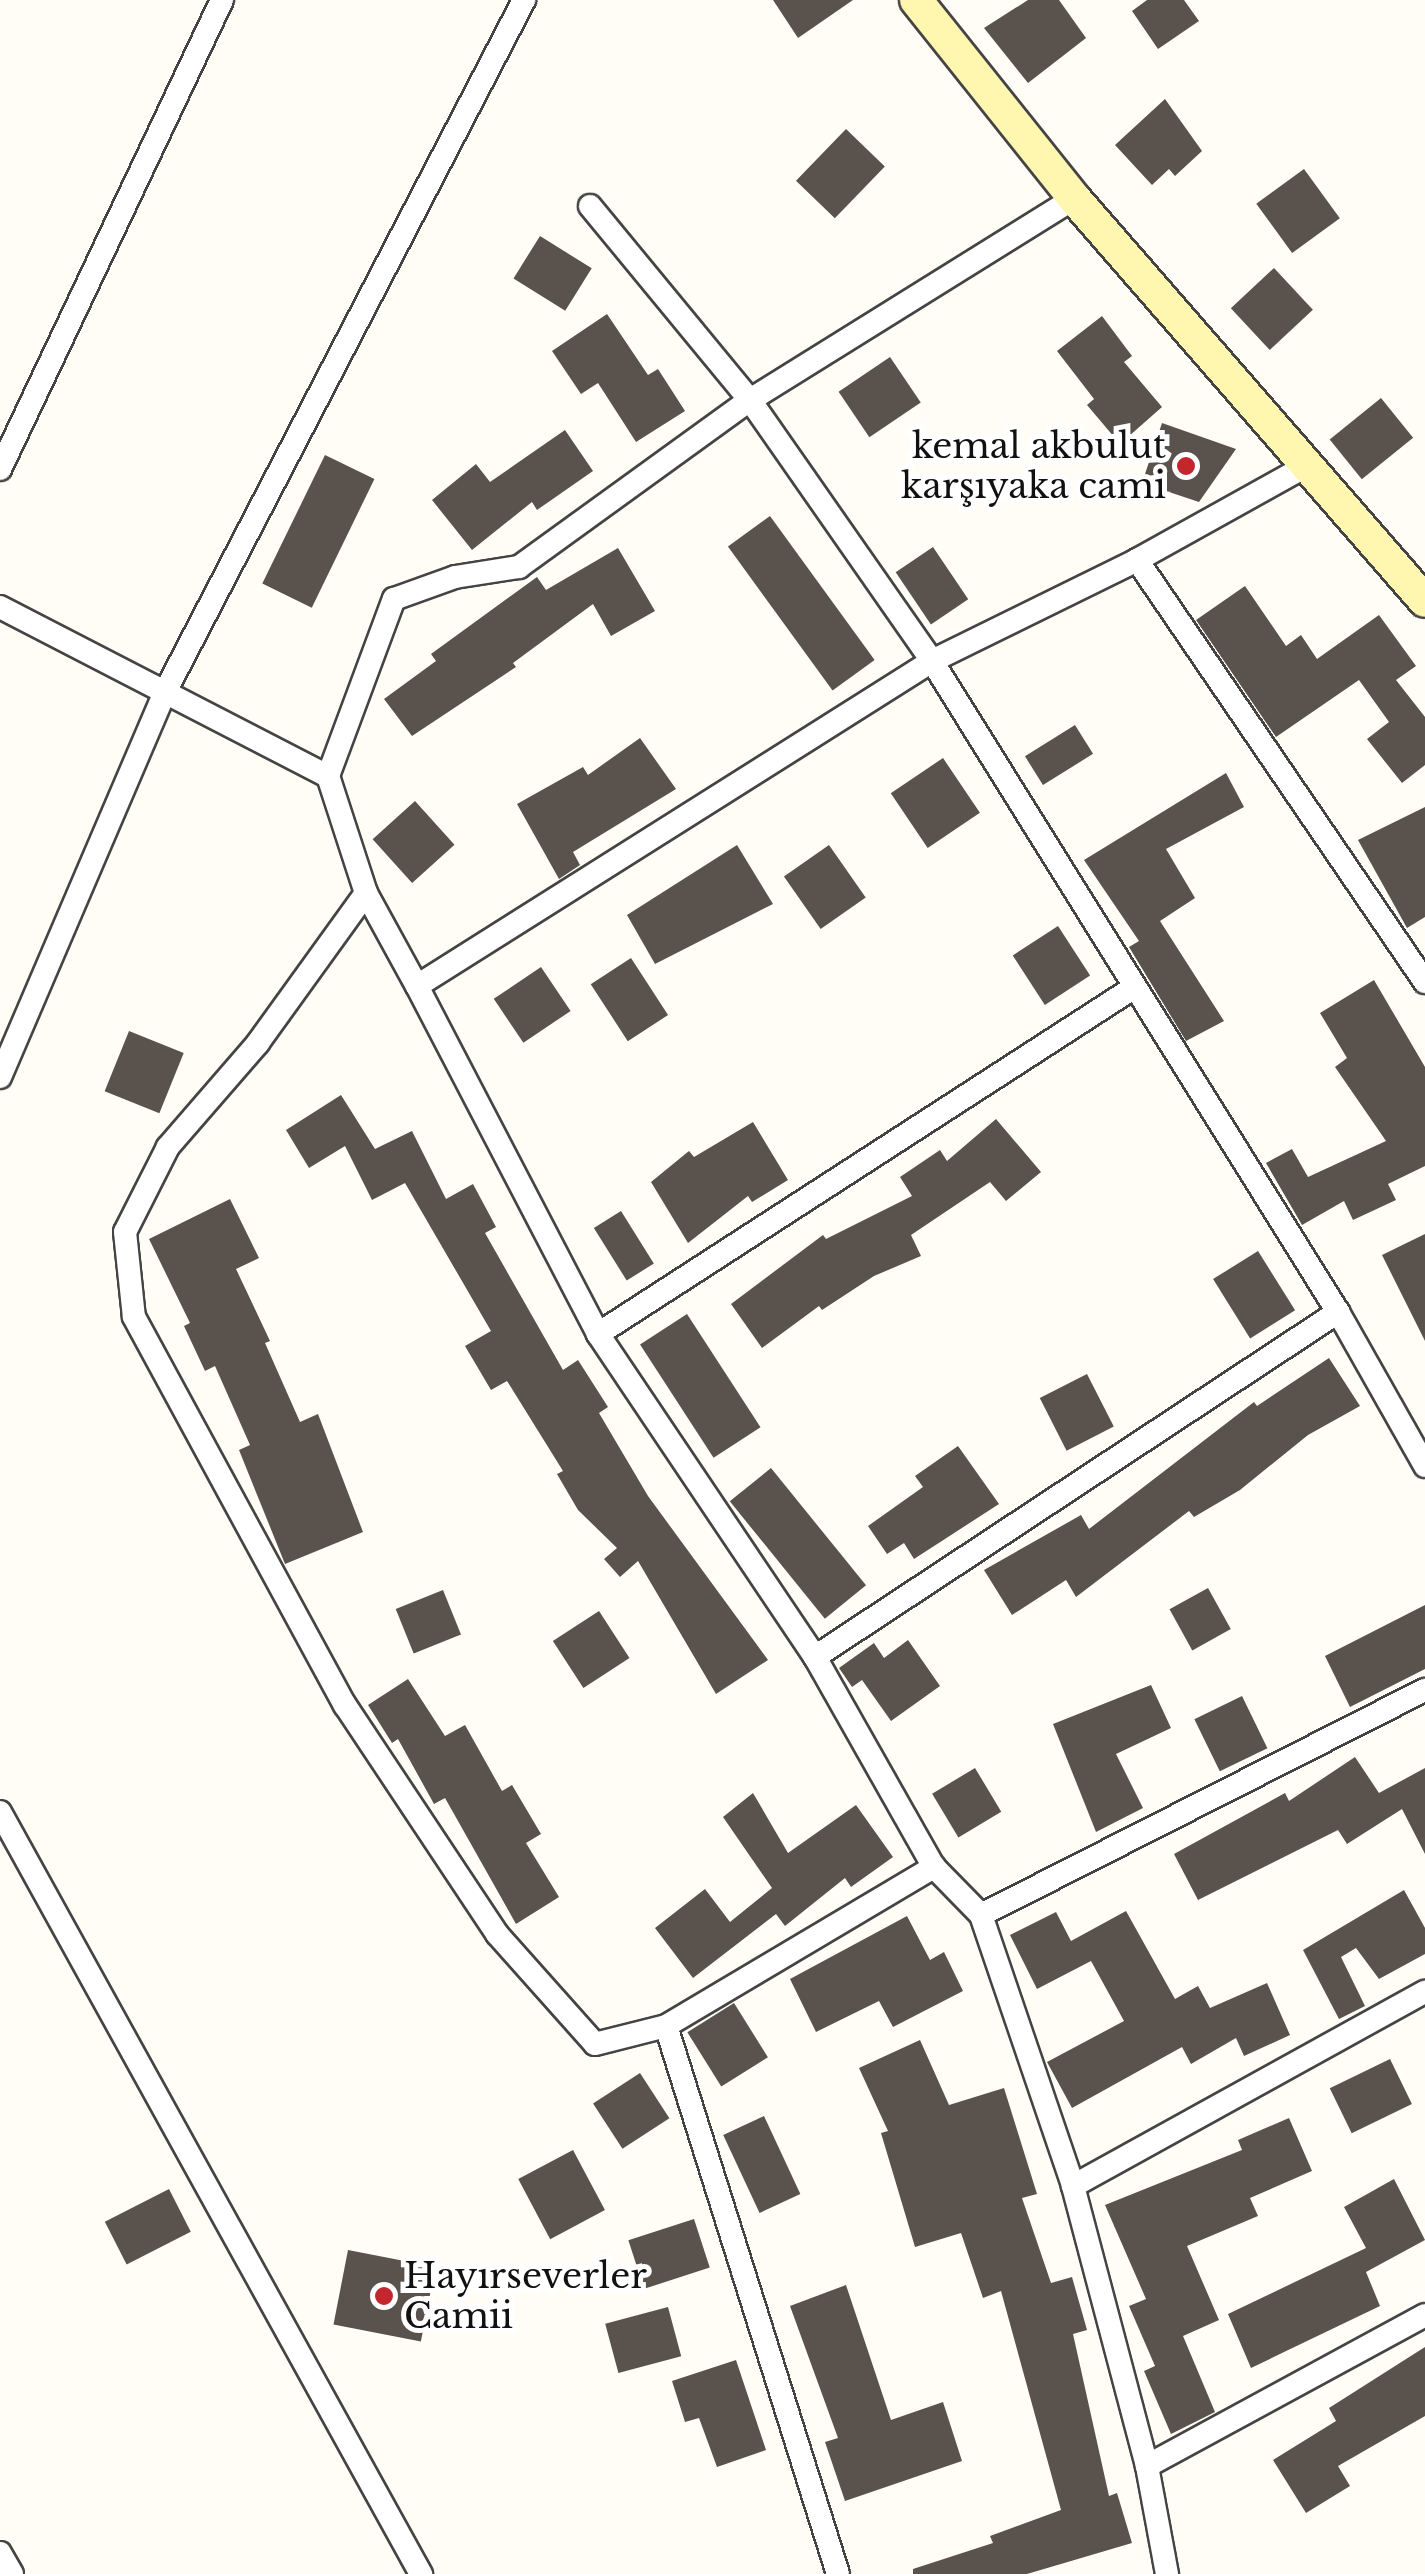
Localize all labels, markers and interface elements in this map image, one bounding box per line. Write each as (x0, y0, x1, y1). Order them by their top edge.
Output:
place label: kemal akbulut karşıyaka cami (901, 425, 1166, 507)
marker: kemal akbulut karşıyaka cami (1175, 455, 1197, 477)
place label: Hayırseverler Camii (404, 2255, 647, 2337)
marker: Hayırseverler Camii (373, 2285, 395, 2307)

